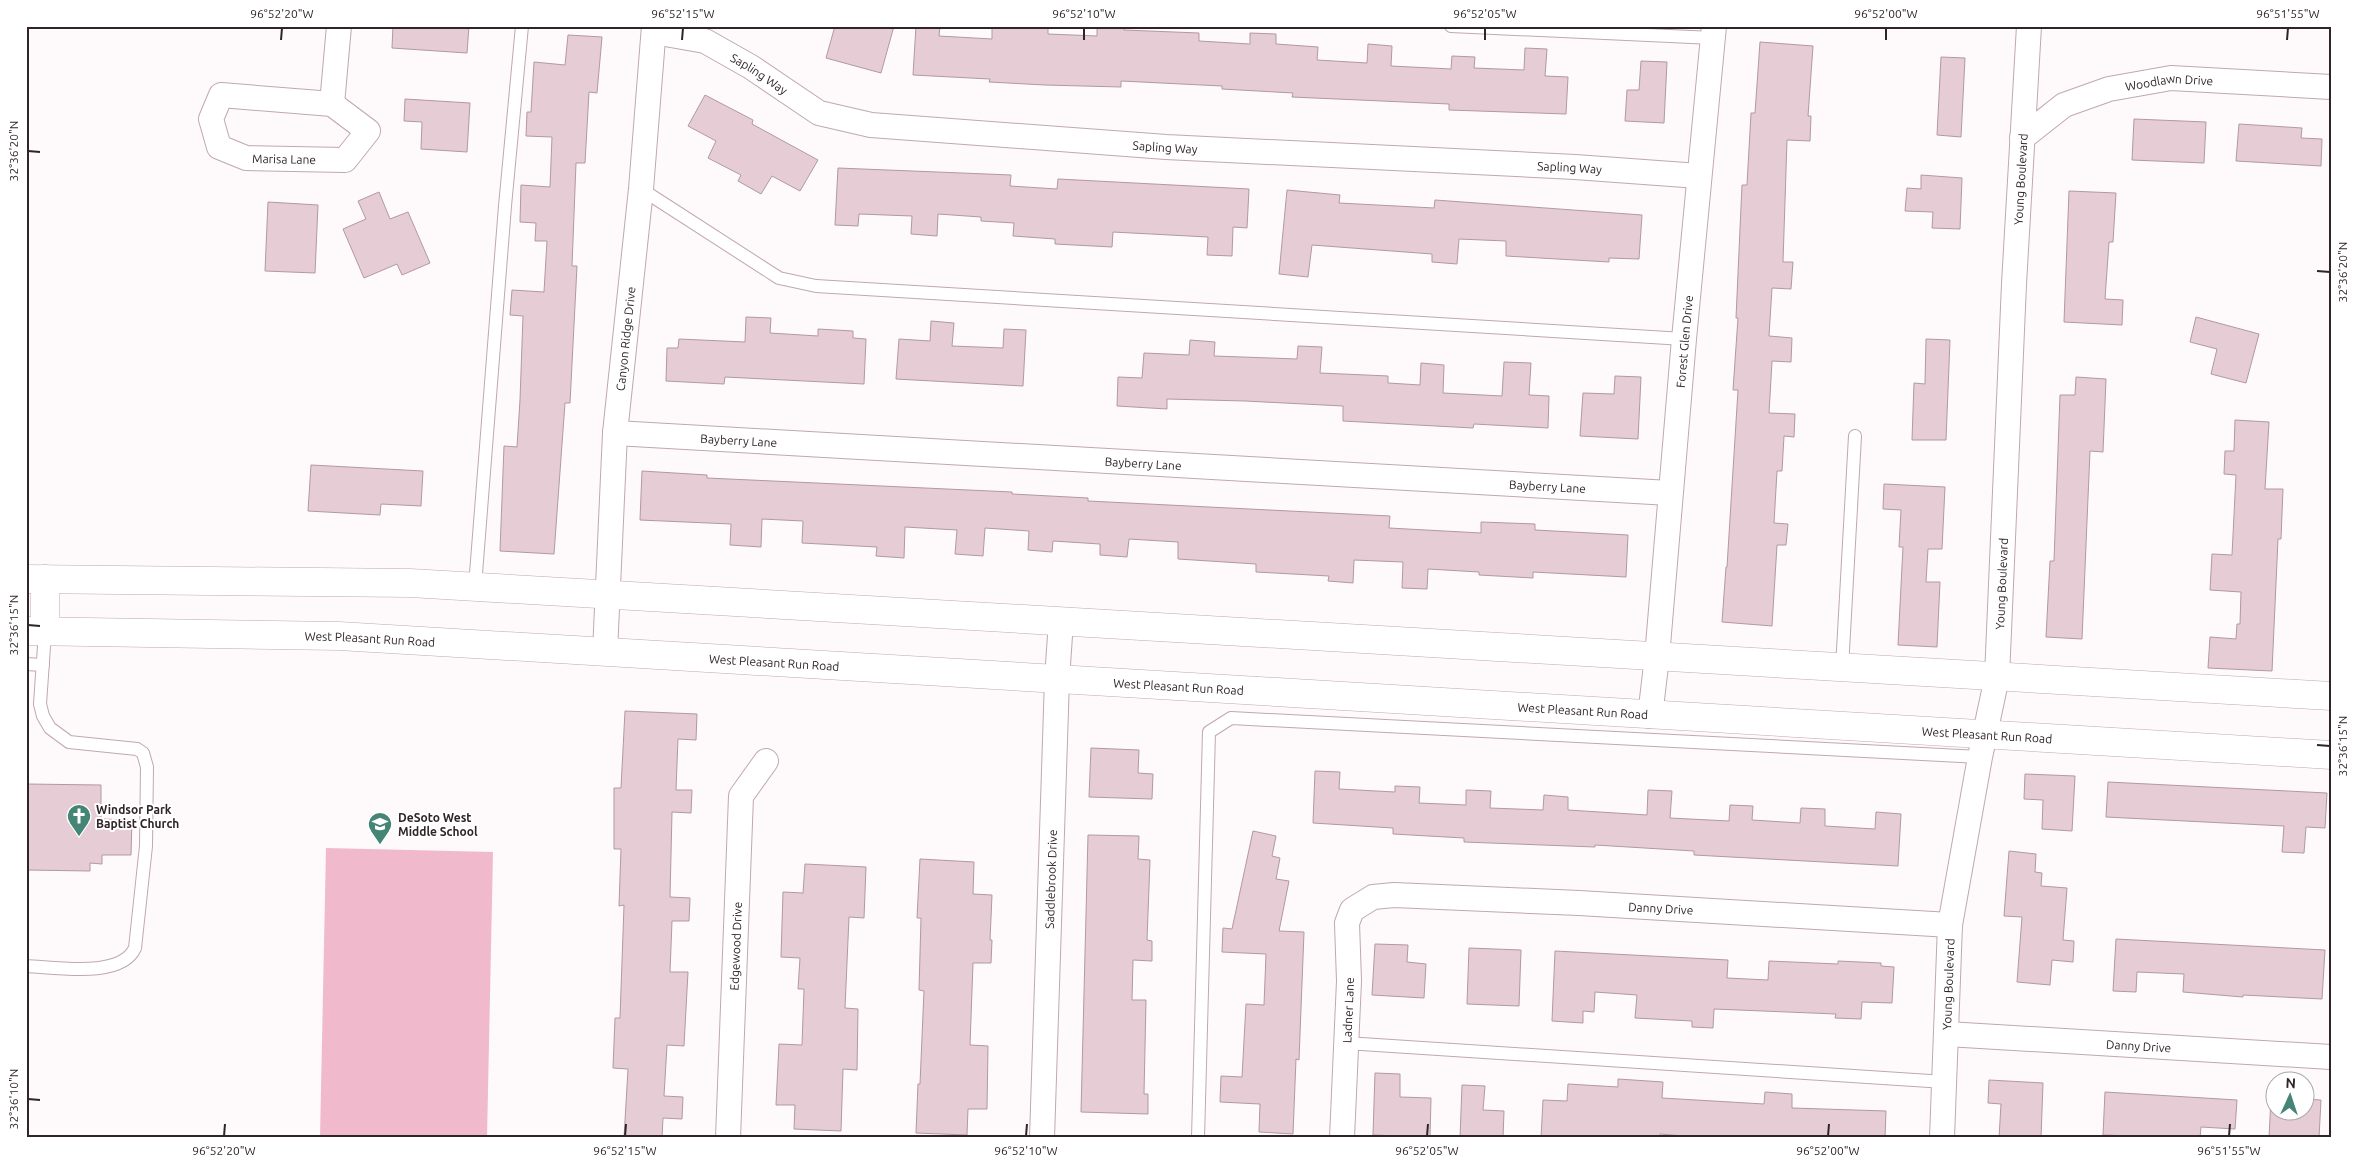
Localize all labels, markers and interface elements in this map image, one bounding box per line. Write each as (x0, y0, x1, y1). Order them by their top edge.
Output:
text: 96°52'20"W (250, 7, 314, 20)
text: 96°52'15"W (651, 7, 715, 20)
text: 96°52'10"W (1052, 7, 1116, 20)
text: 96°52'05"W (1453, 7, 1517, 20)
text: 96°52'00"W (1854, 7, 1918, 20)
text: 96°51'55"W (2256, 7, 2320, 20)
street label: Sapling Way (729, 50, 790, 97)
street label: Woodlawn Drive (2124, 71, 2214, 93)
text: 32°36'20"N (7, 121, 20, 181)
street label: Young Boulevard (2011, 133, 2029, 225)
street label: Sapling Way (1132, 138, 1198, 155)
street label: Marisa Lane (252, 152, 316, 166)
street label: Sapling Way (1537, 159, 1603, 175)
text: 32°36'20"N (2336, 242, 2349, 302)
street label: Canyon Ridge Drive (613, 286, 637, 392)
street label: Forest Glen Drive (1673, 295, 1695, 388)
street label: Bayberry Lane (700, 431, 778, 449)
street label: Bayberry Lane (1104, 454, 1182, 472)
street label: Bayberry Lane (1509, 477, 1586, 495)
street label: Young Boulevard (1993, 538, 2010, 630)
text: 32°36'15"N (7, 595, 20, 655)
street label: West Pleasant Run Road (304, 629, 436, 648)
street label: West Pleasant Run Road (709, 652, 840, 672)
street label: West Pleasant Run Road (1113, 676, 1244, 697)
street label: West Pleasant Run Road (1517, 700, 1648, 721)
text: 32°36'15"N (2336, 716, 2349, 776)
street label: West Pleasant Run Road (1921, 724, 2053, 745)
church icon: Windsor Park Baptist Church (66, 803, 92, 837)
place label: Windsor Park Baptist Church (96, 803, 179, 830)
school or university icon: DeSoto West Middle School (367, 811, 393, 845)
place label: DeSoto West Middle School (398, 811, 478, 838)
street label: Saddlebrook Drive (1042, 829, 1059, 929)
street label: Danny Drive (1628, 899, 1694, 916)
street label: Edgewood Drive (727, 902, 743, 991)
street label: Young Boulevard (1940, 938, 1956, 1030)
street label: Ladner Lane (1340, 977, 1356, 1043)
street label: Danny Drive (2106, 1037, 2172, 1054)
text: 32°36'10"N (7, 1069, 20, 1129)
north arrow (2264, 1072, 2314, 1122)
text: N (2285, 1075, 2296, 1091)
text: 96°52'20"W (192, 1144, 256, 1157)
text: 96°52'15"W (593, 1144, 657, 1157)
text: 96°52'10"W (994, 1144, 1058, 1157)
text: 96°52'05"W (1395, 1144, 1459, 1157)
text: 96°52'00"W (1796, 1144, 1860, 1157)
text: 96°51'55"W (2197, 1144, 2261, 1157)

